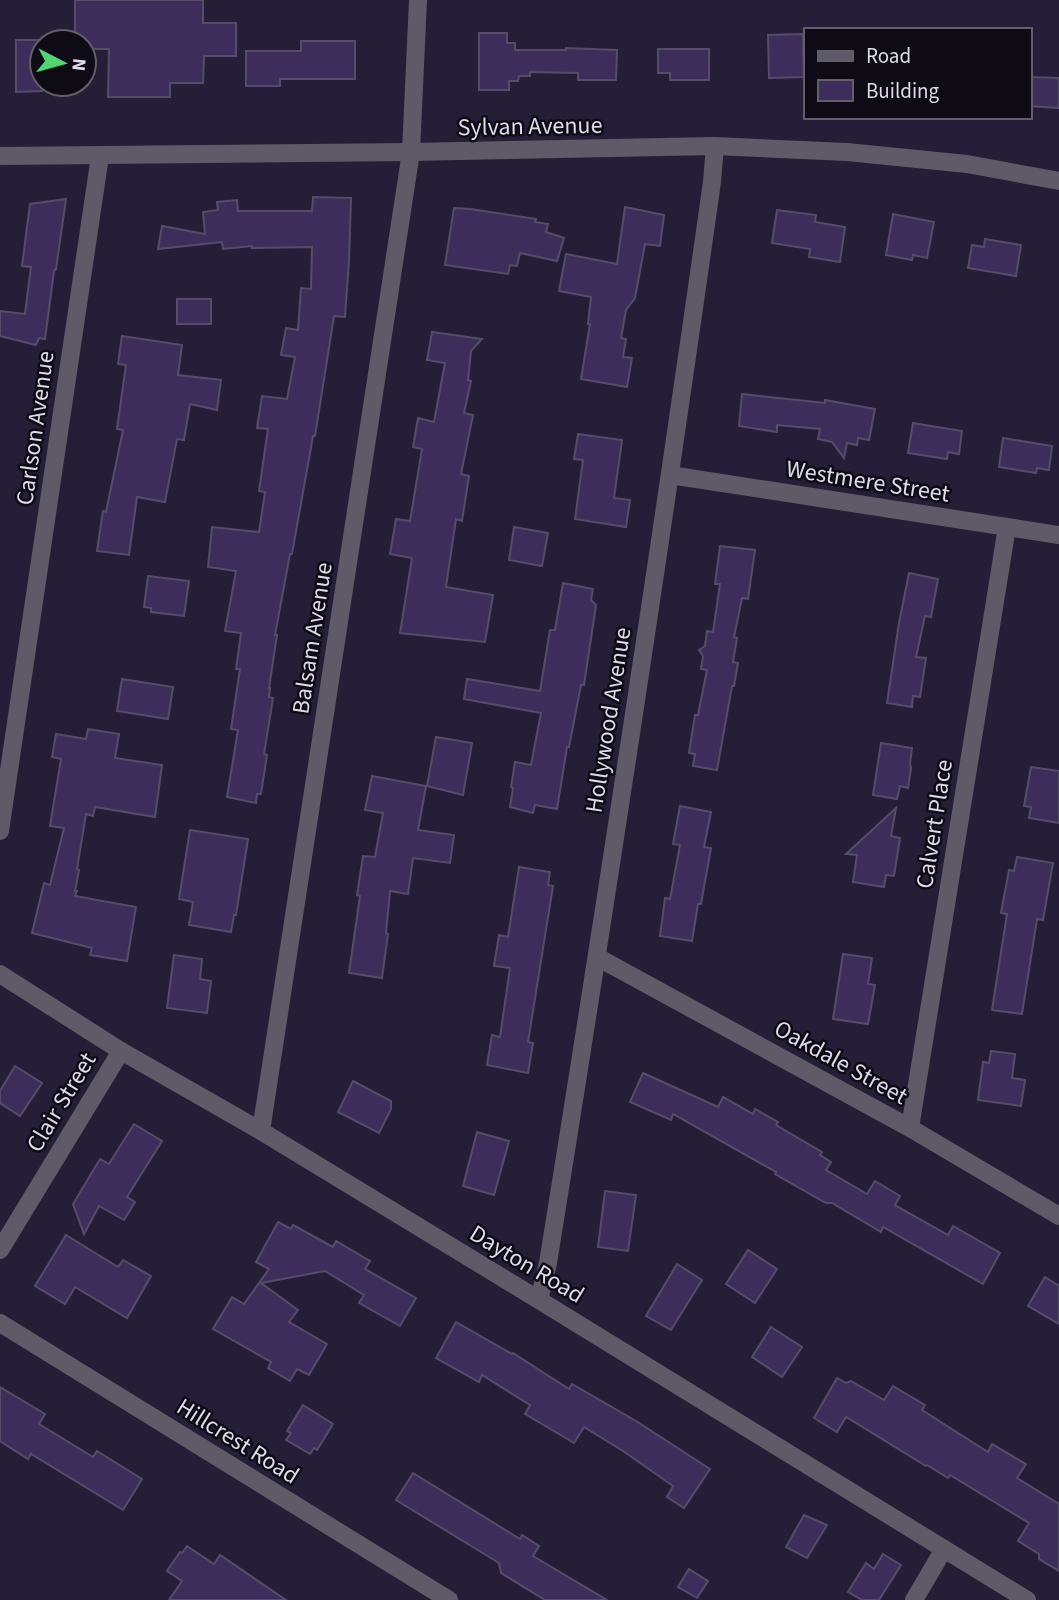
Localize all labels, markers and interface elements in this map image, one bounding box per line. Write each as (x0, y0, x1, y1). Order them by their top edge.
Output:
north arrow (28, 28, 98, 98)
legend (804, 28, 1031, 119)
text: Road (866, 41, 911, 71)
text: N (64, 57, 93, 72)
text: Building (866, 76, 940, 106)
street label: Sylvan Avenue (457, 108, 603, 145)
street label: Carlson Avenue (7, 349, 64, 507)
street label: Westmere Street (784, 451, 952, 512)
street label: Balsam Avenue (283, 560, 342, 716)
street label: Hollywood Avenue (577, 625, 640, 815)
street label: Calvert Place (907, 757, 962, 891)
street label: Oakdale Street (768, 1011, 914, 1114)
street label: Clair Street (18, 1046, 105, 1159)
street label: Dayton Road (463, 1216, 591, 1312)
street label: Hillcrest Road (170, 1390, 306, 1493)

